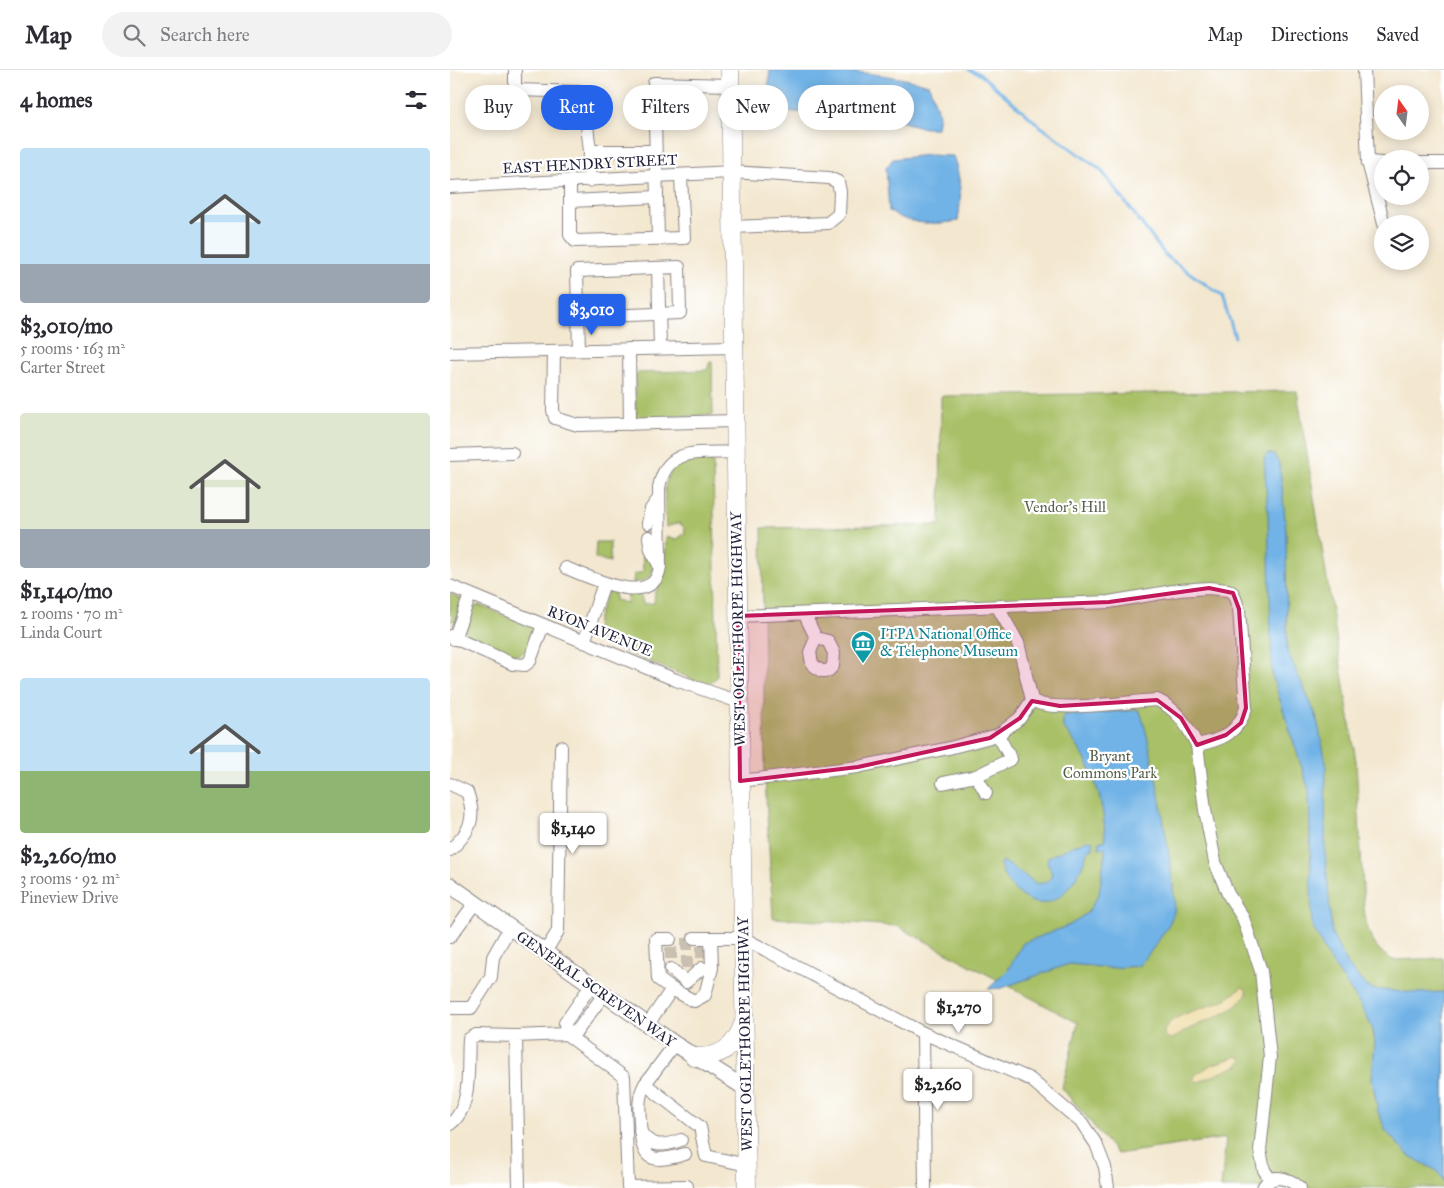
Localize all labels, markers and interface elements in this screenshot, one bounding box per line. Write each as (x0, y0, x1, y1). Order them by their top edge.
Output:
search box (102, 12, 452, 57)
text: Map (25, 20, 72, 50)
icon: search (120, 21, 148, 49)
text: Search here (160, 23, 250, 46)
text: Map (1207, 24, 1243, 46)
text: Directions (1271, 24, 1348, 46)
text: Saved (1376, 24, 1419, 46)
chip: Buy (465, 85, 531, 130)
chip: Rent (541, 85, 613, 130)
chip: Filters (623, 85, 708, 130)
chip: New (718, 85, 788, 130)
chip: Apartment (798, 85, 914, 130)
north arrow (1374, 85, 1429, 140)
map controls (1374, 85, 1429, 270)
icon: filters (402, 86, 430, 114)
text: 4 homes (20, 87, 92, 113)
street label: EAST HENDRY STREET (502, 150, 678, 178)
button: locate (1374, 150, 1429, 205)
icon: home (180, 181, 270, 271)
button: layers (1374, 215, 1429, 270)
pin: $3,010 (551, 294, 633, 336)
text: $3,010 (570, 300, 614, 319)
text: $3,010/mo (20, 313, 113, 339)
text: 5 rooms · 163 m² (20, 339, 125, 358)
text: Carter Street (20, 358, 105, 377)
icon: home (180, 446, 270, 536)
park label: Vendor's Hill (1023, 498, 1107, 516)
street label: WEST OGLETHORPE HIGHWAY (727, 511, 749, 747)
text: $1,140/mo (20, 578, 113, 604)
street label: RYON AVENUE (545, 602, 656, 660)
text: 2 rooms · 70 m² (20, 604, 123, 623)
text: Linda Court (20, 623, 102, 642)
place label: ITPA National Office & Telephone Museum (880, 625, 1018, 660)
museum icon: ITPA National Office & Telephone Museum (850, 630, 876, 664)
icon: home (180, 711, 270, 801)
park label: Bryant Commons Park (1063, 747, 1157, 782)
pin: $1,140 (532, 812, 614, 855)
text: $1,140 (551, 819, 595, 838)
text: $2,260/mo (20, 843, 116, 869)
text: 3 rooms · 92 m² (20, 869, 120, 888)
text: Pineview Drive (20, 888, 118, 907)
street label: WEST OGLETHORPE HIGHWAY (734, 916, 756, 1152)
street label: GENERAL SCREVEN WAY (513, 927, 679, 1051)
pin: $1,270 (918, 992, 1000, 1034)
text: $1,270 (936, 998, 982, 1017)
pin: $2,260 (897, 1068, 979, 1111)
text: $2,260 (914, 1075, 962, 1094)

